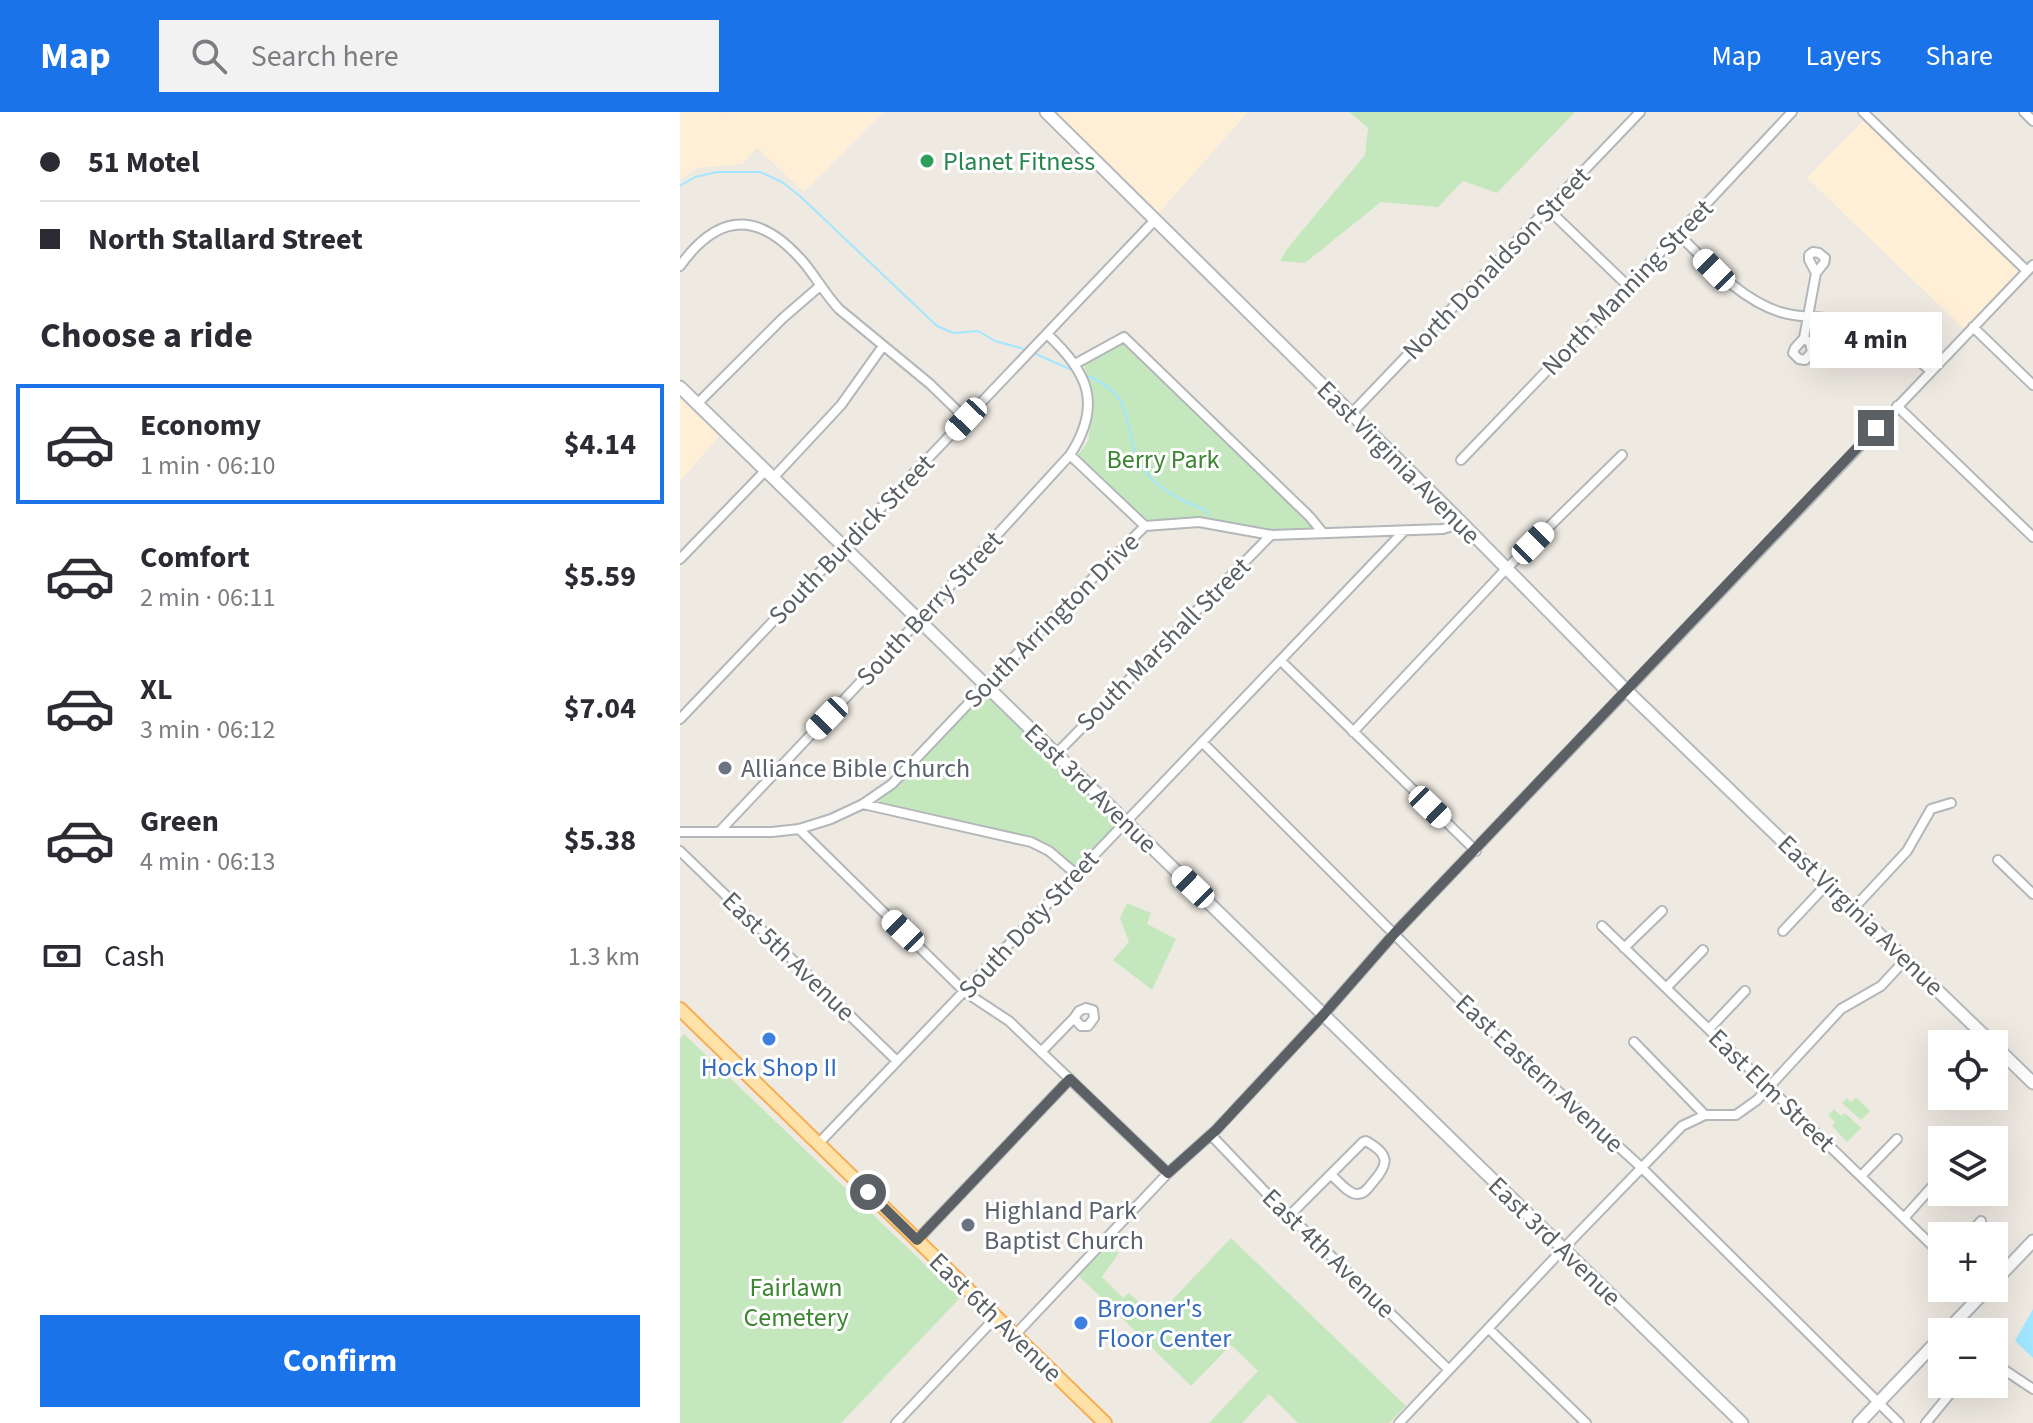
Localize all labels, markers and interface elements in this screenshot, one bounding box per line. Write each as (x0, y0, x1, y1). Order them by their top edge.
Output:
search box (159, 20, 719, 92)
text: Map (40, 29, 111, 83)
icon: search (187, 34, 231, 78)
text: Search here (251, 35, 399, 78)
text: Map (1711, 36, 1761, 76)
text: Layers (1805, 36, 1881, 76)
text: Share (1925, 36, 1993, 76)
text: 51 Motel (88, 141, 199, 184)
place label: Planet Fitness (943, 143, 1095, 180)
marker: Planet Fitness (918, 152, 936, 170)
street label: North Donaldson Street (1394, 158, 1599, 368)
street label: North Manning Street (1533, 191, 1722, 384)
text: North Stallard Street (88, 218, 363, 261)
car (1689, 245, 1739, 295)
text: Choose a ride (40, 310, 253, 361)
callout: 4 min (1810, 312, 1942, 368)
text: 4 min (1844, 321, 1908, 358)
street label: East Virginia Avenue (1308, 372, 1489, 553)
car (941, 393, 991, 445)
text: Economy (140, 404, 261, 447)
icon: car (44, 408, 116, 480)
route end (1858, 410, 1894, 446)
text: $4.14 (564, 423, 636, 466)
park label: Berry Park (1107, 441, 1220, 478)
street label: South Burdick Street (760, 446, 943, 633)
text: 1 min · 06:10 (140, 447, 275, 484)
car (1508, 518, 1558, 568)
street label: South Berry Street (848, 523, 1011, 694)
street label: South Arrington Drive (955, 524, 1147, 716)
text: Comfort (140, 536, 250, 579)
icon: car (44, 540, 116, 612)
street label: South Marshall Street (1068, 549, 1259, 740)
text: $5.59 (564, 555, 636, 598)
text: 2 min · 06:11 (140, 579, 275, 616)
text: XL (140, 668, 173, 711)
icon: car (44, 672, 116, 744)
text: $7.04 (564, 687, 636, 730)
car (802, 692, 852, 744)
text: 3 min · 06:12 (140, 711, 275, 748)
street label: East 3rd Avenue (1016, 715, 1166, 862)
place label: Alliance Bible Church (741, 750, 970, 787)
marker: Alliance Bible Church (716, 759, 734, 777)
car (1404, 782, 1456, 832)
text: Green (140, 800, 219, 843)
icon: car (44, 804, 116, 876)
text: $5.38 (564, 819, 636, 862)
street label: East Virginia Avenue (1769, 826, 1952, 1004)
street label: South Doty Street (950, 842, 1107, 1007)
text: 4 min · 06:13 (140, 843, 275, 880)
car (1167, 862, 1219, 912)
street label: East 5th Avenue (714, 883, 863, 1030)
car (877, 906, 929, 956)
icon: cash (40, 934, 84, 978)
text: Cash (104, 935, 165, 978)
text: 1.3 km (568, 938, 640, 975)
street label: East Eastern Avenue (1447, 985, 1632, 1161)
street label: East Elm Street (1700, 1020, 1843, 1161)
marker: Hock Shop II (760, 1030, 778, 1048)
map controls (1928, 1030, 2008, 1398)
button: locate (1928, 1030, 2008, 1110)
place label: Hock Shop II (701, 1049, 837, 1086)
button: layers (1928, 1126, 2008, 1206)
street label: East 3rd Avenue (1480, 1168, 1630, 1315)
route start (850, 1174, 886, 1210)
street label: East 4th Avenue (1254, 1180, 1403, 1327)
place label: Highland Park Baptist Church (984, 1192, 1144, 1259)
marker: Highland Park Baptist Church (959, 1216, 977, 1234)
button: + (1928, 1222, 2008, 1302)
street label: East 6th Avenue (921, 1244, 1070, 1391)
park label: Fairlawn Cemetery (743, 1269, 849, 1336)
place label: Brooner's Floor Center (1097, 1290, 1232, 1357)
marker: Brooner's Floor Center (1072, 1314, 1090, 1332)
button: Confirm (40, 1315, 640, 1407)
button: − (1928, 1318, 2008, 1398)

